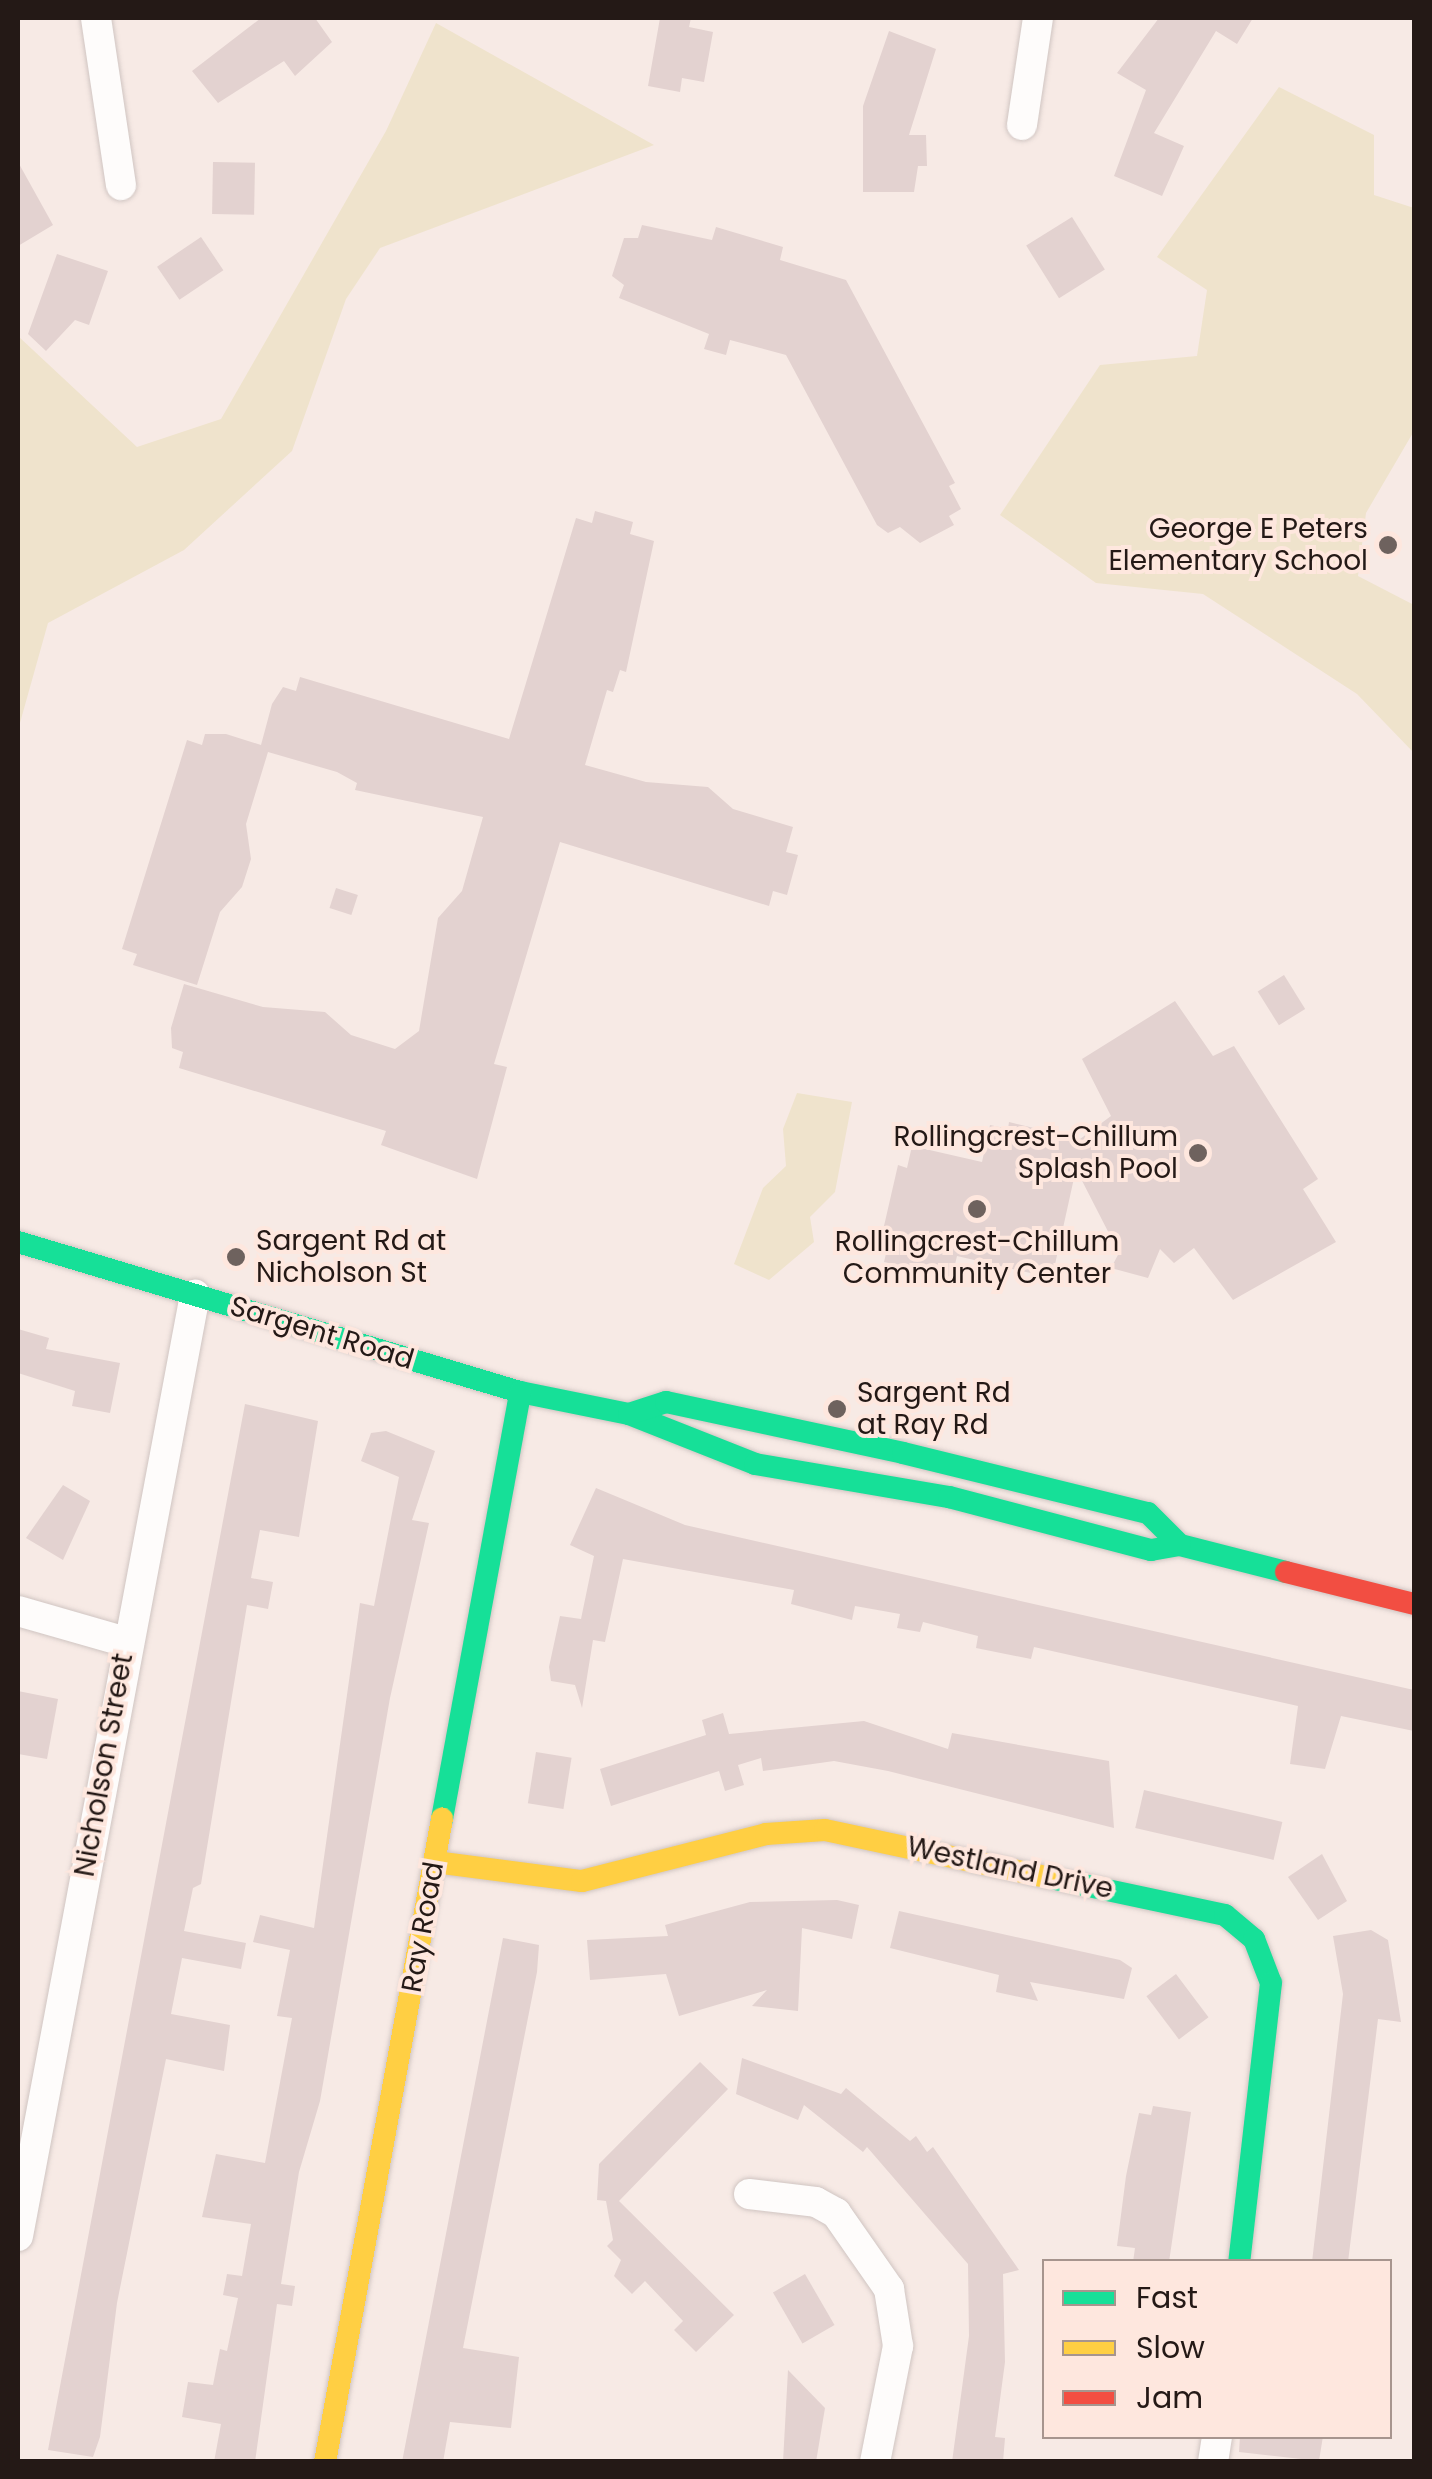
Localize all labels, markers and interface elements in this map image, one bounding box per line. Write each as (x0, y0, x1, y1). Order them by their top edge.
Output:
place label: George E Peters Elementary School (1108, 512, 1368, 578)
marker: George E Peters Elementary School (1377, 534, 1399, 556)
place label: Rollingcrest-Chillum Splash Pool (894, 1120, 1178, 1186)
marker: Rollingcrest-Chillum Splash Pool (1187, 1142, 1209, 1164)
marker: Rollingcrest-Chillum Community Center (966, 1198, 988, 1220)
place label: Sargent Rd at Nicholson St (256, 1224, 446, 1290)
place label: Rollingcrest-Chillum Community Center (835, 1225, 1119, 1291)
marker: Sargent Rd at Nicholson St (225, 1246, 247, 1268)
street label: Sargent Road (226, 1289, 418, 1377)
place label: Sargent Rd at Ray Rd (857, 1376, 1011, 1442)
marker: Sargent Rd at Ray Rd (826, 1398, 848, 1420)
street label: Nicholson Street (68, 1651, 140, 1879)
street label: Westland Drive (904, 1830, 1116, 1906)
street label: Ray Road (395, 1859, 451, 1995)
legend (1042, 2259, 1392, 2439)
text: Fast (1136, 2276, 1198, 2319)
text: Slow (1136, 2326, 1205, 2369)
text: Jam (1136, 2376, 1203, 2419)

